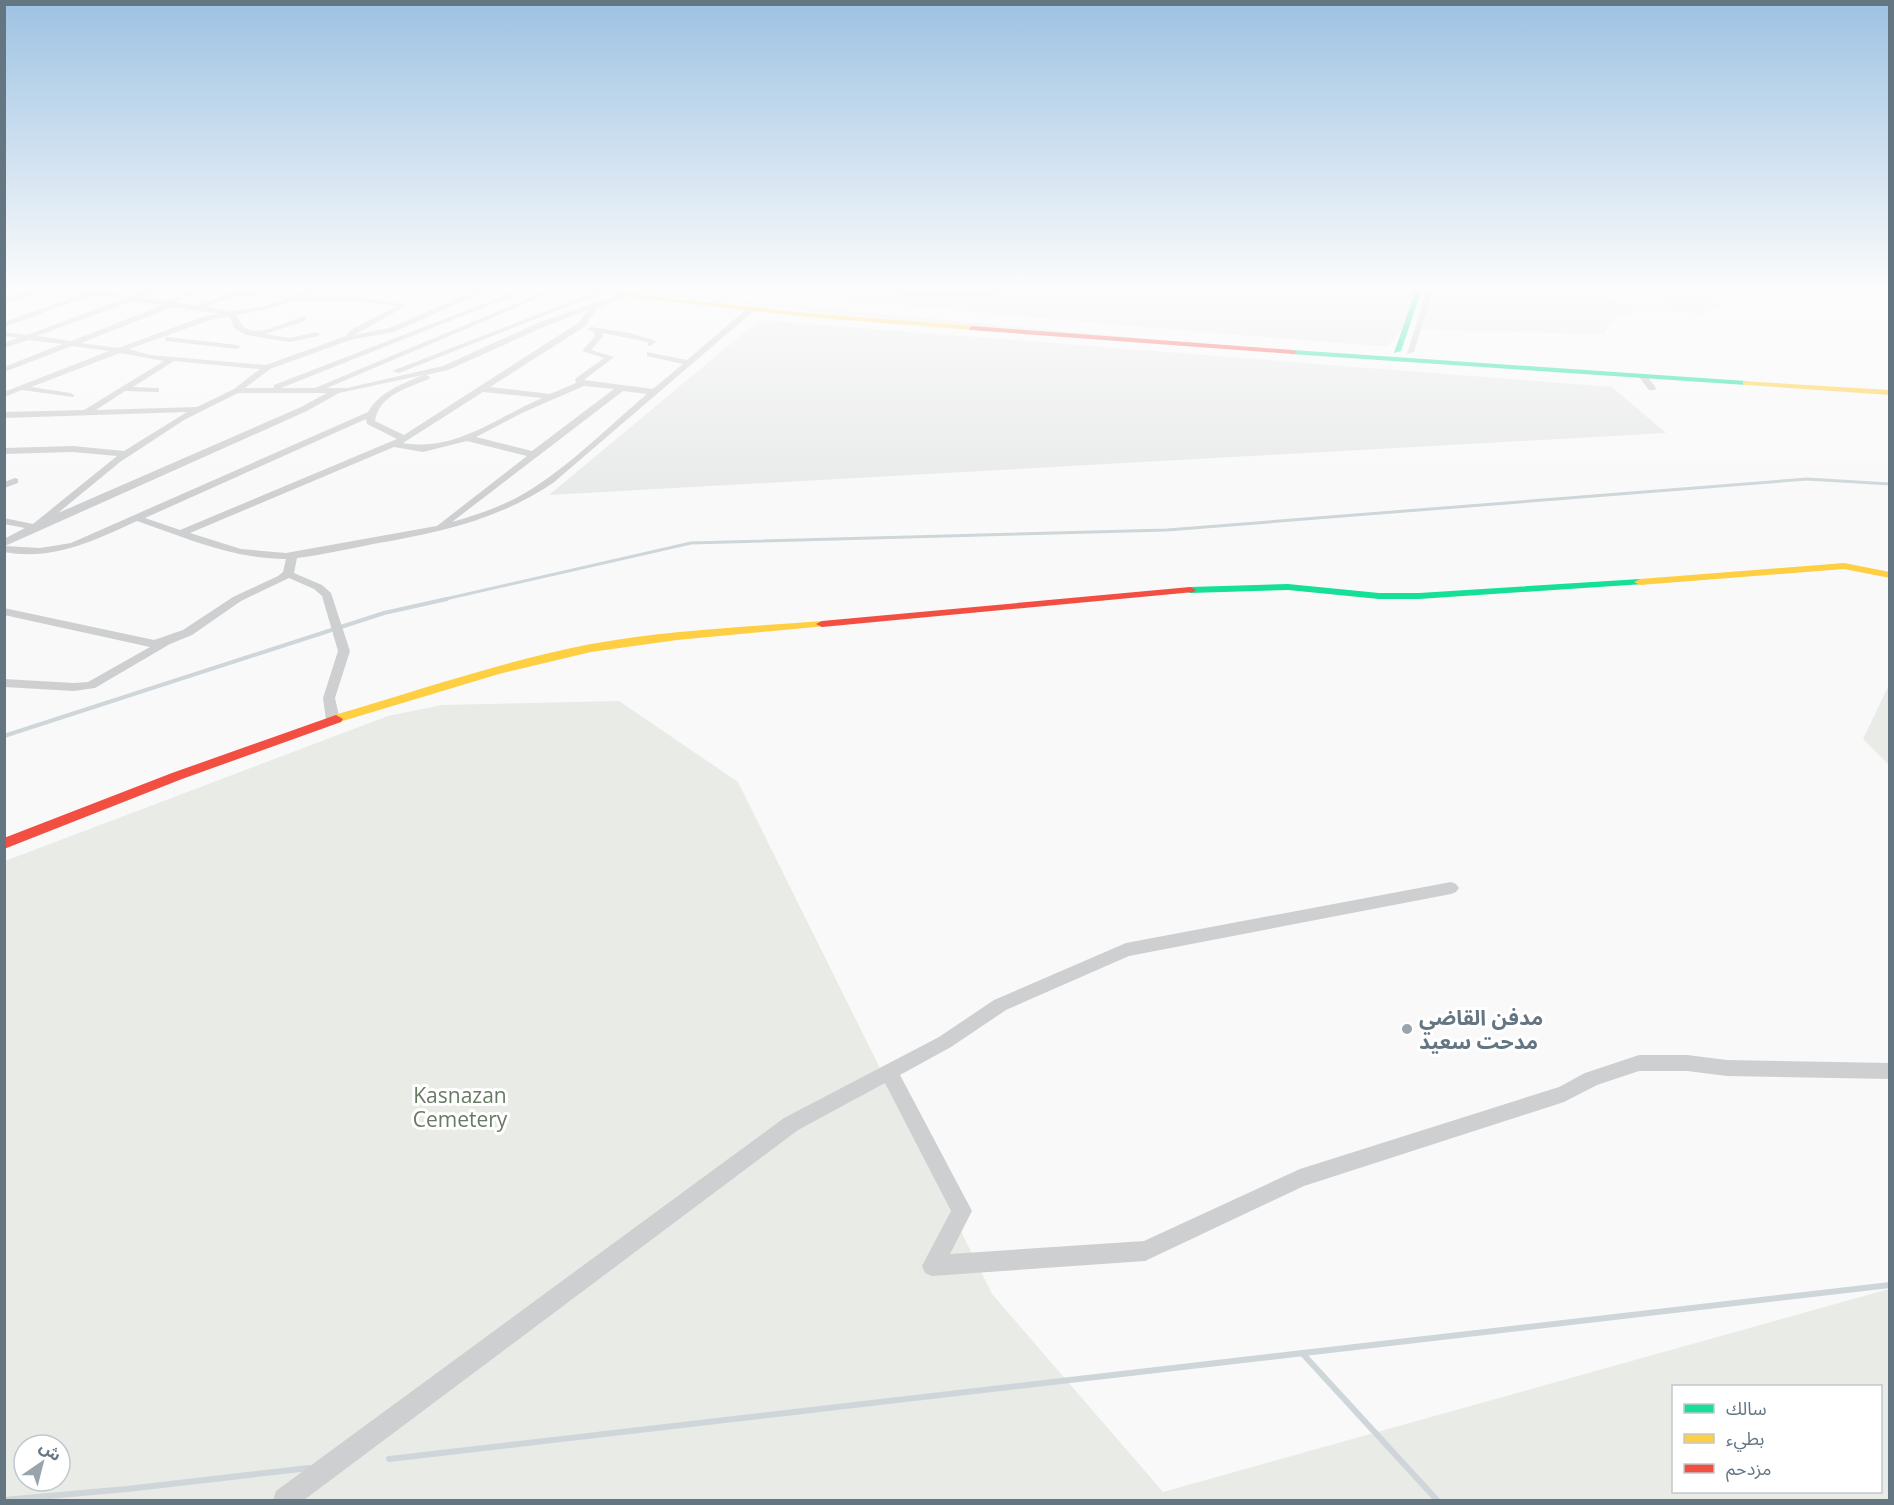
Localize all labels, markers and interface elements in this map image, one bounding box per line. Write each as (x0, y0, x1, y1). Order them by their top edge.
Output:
place label: مدفن القاضي مدحت سعيد (1419, 1003, 1543, 1055)
marker: مدفن القاضي مدحت سعيد (1400, 1022, 1414, 1036)
park label: Kasnazan Cemetery (413, 1081, 508, 1133)
legend (1672, 1385, 1882, 1493)
text: سالك (1726, 1396, 1767, 1420)
text: بطيء (1726, 1426, 1764, 1452)
north arrow (12, 1433, 72, 1493)
text: ش (35, 1435, 66, 1466)
text: مزدحم (1726, 1456, 1771, 1482)

